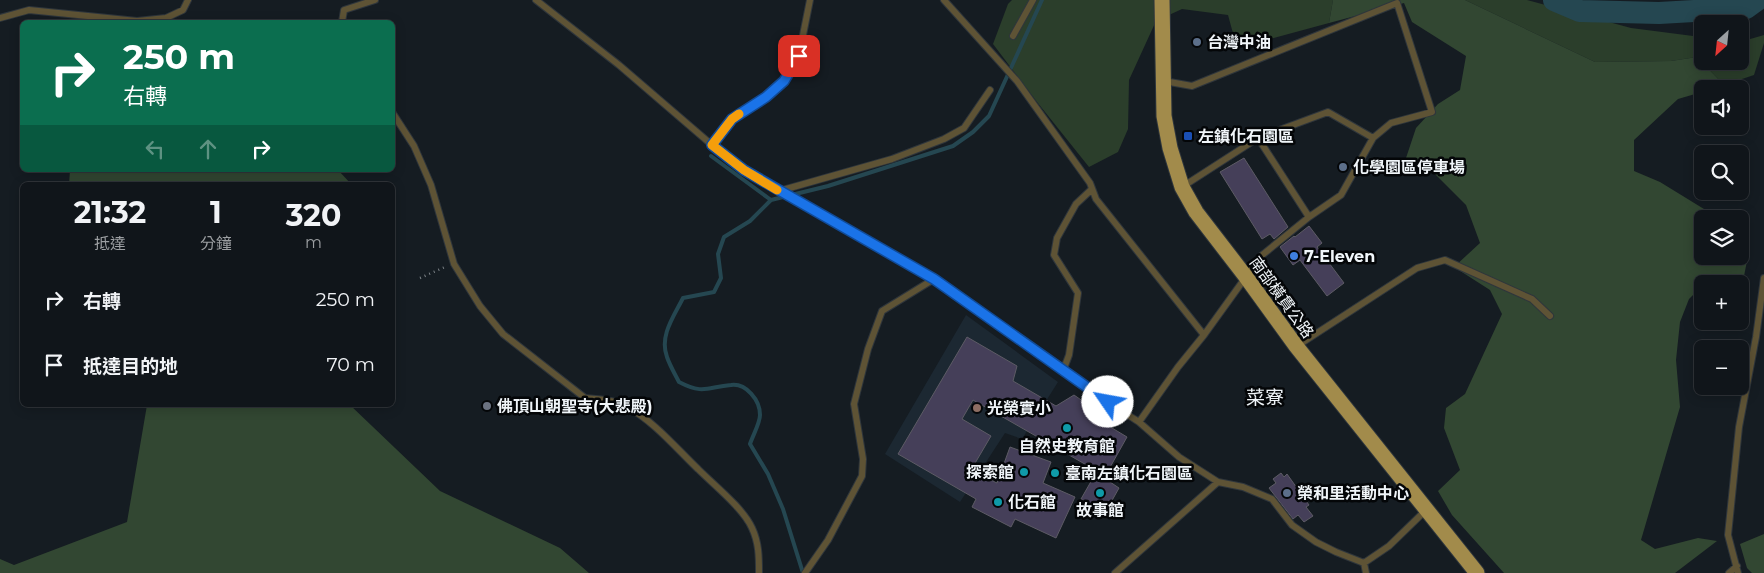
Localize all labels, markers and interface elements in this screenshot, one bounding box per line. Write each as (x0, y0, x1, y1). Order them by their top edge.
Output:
north arrow (1694, 15, 1749, 70)
map controls (1694, 15, 1749, 395)
place label: 台灣中油 (1207, 33, 1271, 52)
text: 250 m (123, 35, 235, 78)
pin (778, 35, 820, 77)
marker: 台灣中油 (1191, 36, 1203, 48)
icon: right (40, 40, 105, 105)
icon: arrive (785, 42, 813, 70)
button: sound (1694, 80, 1749, 135)
text: 右轉 (123, 83, 167, 110)
place label: 左鎮化石園區 (1198, 127, 1294, 146)
marker: 左鎮化石園區 (1182, 130, 1194, 142)
icon: left (141, 135, 169, 163)
icon: ahead (194, 135, 222, 163)
icon: right (247, 135, 275, 163)
button: search (1694, 145, 1749, 200)
place label: 化學園區停車場 (1353, 158, 1465, 177)
marker: 化學園區停車場 (1337, 161, 1349, 173)
text: 21:32 (74, 194, 146, 231)
text: 1 (210, 194, 222, 231)
text: 320 (286, 197, 341, 234)
button: layers (1694, 210, 1749, 265)
text: m (305, 233, 322, 252)
text: 抵達 (94, 234, 126, 253)
text: 分鐘 (200, 234, 232, 253)
place label: 7-Eleven (1304, 247, 1375, 266)
marker: 7-Eleven (1288, 250, 1300, 262)
street label: 南部橫貫公路 (1246, 253, 1317, 342)
button: + (1694, 275, 1749, 330)
icon: right (40, 286, 68, 314)
text: 250 m (316, 288, 375, 311)
text: 右轉 (83, 290, 121, 313)
button: − (1694, 340, 1749, 395)
icon: arrive (40, 351, 68, 379)
text: 70 m (326, 353, 375, 376)
text: 抵達目的地 (83, 355, 178, 378)
position arrow (1081, 375, 1133, 427)
district label: 菜寮 (1246, 386, 1284, 409)
place label: 佛頂山朝聖寺(大悲殿) (497, 397, 652, 416)
place label: 光榮實小 (987, 399, 1051, 418)
marker: 佛頂山朝聖寺(大悲殿) (481, 400, 493, 412)
marker: 光榮實小 (971, 402, 983, 414)
marker: 自然史教育館 (1061, 422, 1073, 434)
place label: 自然史教育館 (1019, 437, 1115, 456)
place label: 探索館 (966, 463, 1014, 482)
place label: 臺南左鎮化石園區 (1065, 464, 1193, 483)
marker: 探索館 (1018, 466, 1030, 478)
marker: 臺南左鎮化石園區 (1049, 467, 1061, 479)
place label: 榮和里活動中心 (1297, 484, 1409, 503)
marker: 故事館 (1094, 487, 1106, 499)
marker: 榮和里活動中心 (1281, 487, 1293, 499)
place label: 化石館 (1008, 493, 1056, 512)
marker: 化石館 (992, 496, 1004, 508)
place label: 故事館 (1076, 501, 1124, 520)

